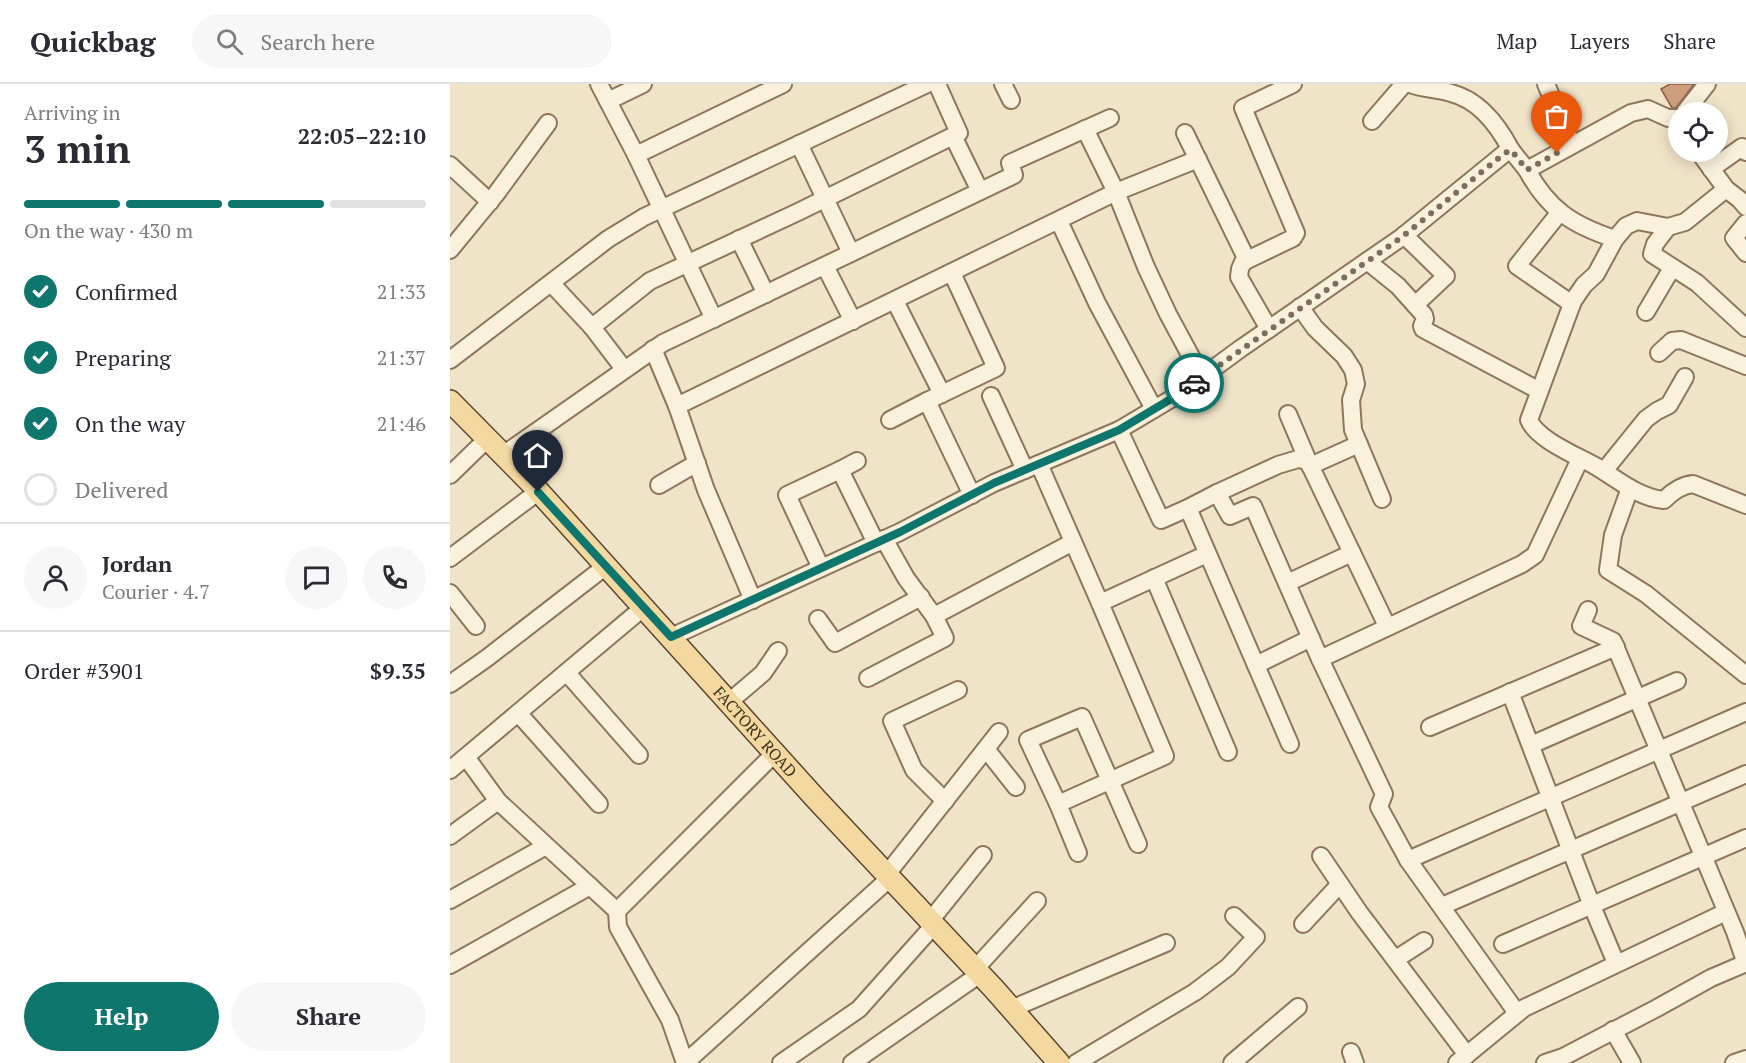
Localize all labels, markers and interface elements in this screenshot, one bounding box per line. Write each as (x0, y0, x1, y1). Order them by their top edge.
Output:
search box (192, 14, 612, 68)
text: Quickbag (30, 23, 156, 60)
icon: search (213, 25, 246, 58)
text: Search here (261, 27, 375, 56)
text: Map (1496, 27, 1537, 55)
text: Layers (1570, 27, 1630, 55)
text: Share (1663, 27, 1716, 55)
pin (1531, 91, 1582, 153)
text: Arriving in (24, 99, 120, 126)
icon: bag (1540, 100, 1573, 133)
map controls (1668, 102, 1728, 162)
button: locate (1668, 102, 1728, 162)
text: 22:05–22:10 (298, 121, 426, 150)
text: 3 min (24, 122, 131, 174)
text: On the way · 430 m (24, 217, 193, 244)
icon: check (24, 275, 57, 308)
text: Confirmed (75, 277, 178, 306)
text: 21:33 (377, 278, 426, 305)
icon: check (24, 341, 57, 374)
text: Preparing (75, 343, 171, 372)
text: 21:37 (377, 344, 426, 371)
courier (1164, 353, 1224, 413)
icon: car (1178, 367, 1211, 400)
icon: check (24, 407, 57, 440)
text: On the way (75, 409, 185, 438)
text: 21:46 (377, 410, 426, 437)
pin (512, 430, 563, 492)
icon: home (521, 439, 554, 472)
text: Delivered (75, 475, 168, 504)
button: person (24, 546, 87, 609)
button: chat (285, 546, 348, 609)
button: phone (363, 546, 426, 609)
text: Jordan (102, 549, 172, 578)
text: Courier · 4.7 (102, 578, 210, 605)
text: Order #3901 (24, 656, 144, 685)
text: $9.35 (370, 656, 426, 685)
street label: FACTORY ROAD (708, 681, 802, 782)
button: Help (24, 982, 219, 1051)
button: Share (231, 982, 426, 1051)

